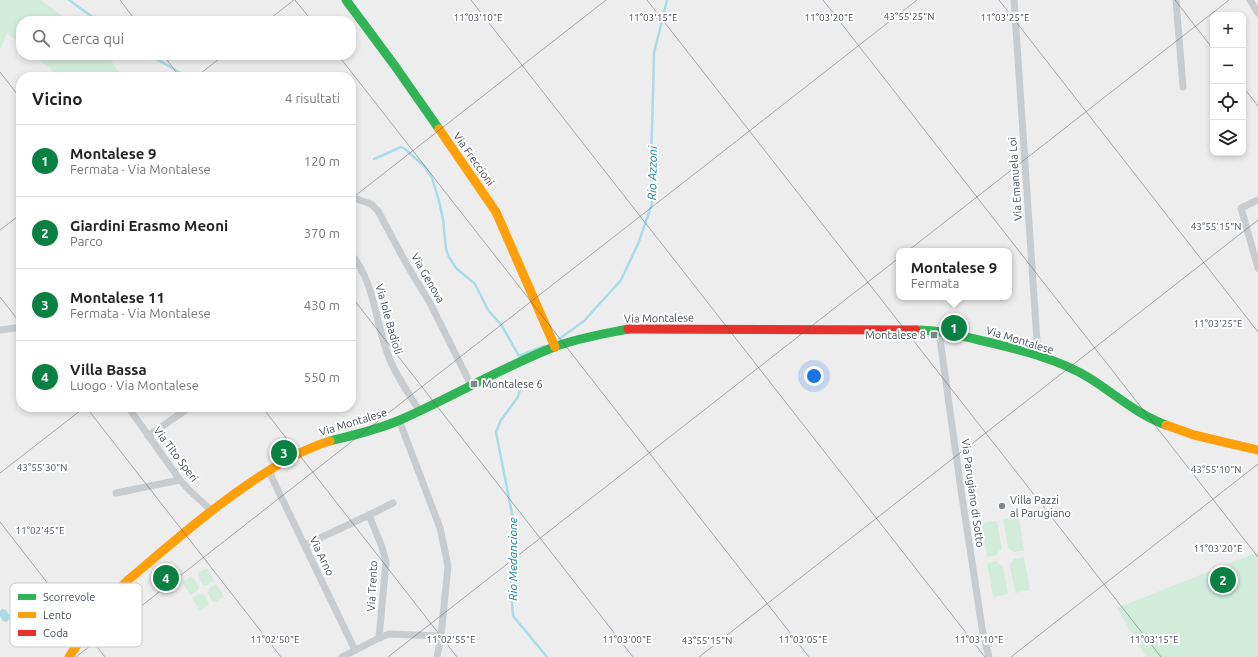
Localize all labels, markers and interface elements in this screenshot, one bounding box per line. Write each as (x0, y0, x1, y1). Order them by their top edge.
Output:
text: 43°55'25"N (884, 11, 934, 22)
text: 11°03'10"E (453, 12, 503, 23)
text: 11°03'15"E (628, 12, 678, 23)
text: 11°03'20"E (804, 12, 854, 23)
text: 11°03'25"E (980, 12, 1030, 23)
map controls (1210, 12, 1246, 156)
button: + (1210, 12, 1246, 48)
search box (16, 16, 356, 60)
icon: search (30, 27, 52, 49)
text: Cerca qui (62, 30, 124, 47)
button: − (1210, 48, 1246, 84)
button: locate (1210, 84, 1246, 120)
text: Vicino (32, 89, 82, 108)
text: 4 risultati (285, 91, 340, 105)
button: layers (1210, 120, 1246, 156)
street label: Via Freccioni (451, 130, 497, 188)
street label: Via Emanuela Loi (1006, 137, 1024, 221)
text: Montalese 9 (70, 145, 156, 162)
water label: Rio Azzoni (645, 145, 659, 200)
text: 1 (41, 154, 49, 168)
text: 120 m (304, 154, 340, 168)
text: Fermata · Via Montalese (70, 162, 211, 176)
text: Giardini Erasmo Meoni (70, 217, 228, 234)
text: 43°55'15"N (1191, 221, 1241, 232)
text: 2 (41, 226, 49, 240)
text: 370 m (304, 226, 340, 240)
text: Parco (70, 234, 103, 248)
popup (896, 248, 1012, 300)
street label: Via Genova (409, 251, 447, 305)
text: Montalese 9 (911, 259, 997, 276)
text: Fermata (911, 276, 959, 290)
street label: Via Iole Badioli (373, 282, 405, 356)
text: Montalese 11 (70, 289, 165, 306)
text: 3 (41, 298, 49, 312)
text: 430 m (304, 298, 340, 312)
text: Fermata · Via Montalese (70, 306, 211, 320)
street label: Via Montalese (624, 311, 694, 325)
pin: 1 (941, 313, 967, 343)
text: 11°03'25"E (1193, 318, 1243, 329)
street label: Via Montalese (985, 324, 1055, 356)
place label: Montalese 8 (865, 329, 926, 341)
marker: Montalese 8 (929, 330, 939, 340)
text: Villa Bassa (70, 361, 147, 378)
your location (804, 366, 824, 386)
text: 4 (41, 370, 49, 384)
text: 550 m (304, 370, 340, 384)
text: Luogo · Via Montalese (70, 378, 199, 392)
place label: Montalese 6 (482, 378, 543, 390)
marker: Montalese 6 (469, 379, 479, 389)
street label: Via Montalese (318, 406, 388, 438)
street label: Via Tito Speri (151, 424, 201, 484)
pin: 3 (271, 438, 297, 468)
street label: Via Parugiano di Sotto (959, 438, 987, 548)
text: 43°55'30"N (17, 462, 67, 473)
text: 43°55'10"N (1191, 464, 1241, 475)
place label: Villa Pazzi al Parugiano (1010, 494, 1071, 519)
marker: Villa Pazzi al Parugiano (997, 501, 1007, 511)
water label: Rio Medancione (506, 517, 519, 601)
text: 11°02'45"E (15, 525, 65, 536)
street label: Via Arno (307, 534, 337, 578)
text: 11°03'20"E (1193, 543, 1243, 554)
street label: Via Trento (365, 560, 379, 612)
pin: 4 (153, 563, 179, 593)
pin: 2 (1210, 565, 1236, 595)
legend (10, 583, 142, 647)
text: Scorrevole (43, 591, 95, 603)
text: Lento (43, 609, 72, 621)
text: Coda (43, 627, 68, 639)
text: 11°02'50"E (250, 634, 300, 645)
text: 11°02'55"E (426, 634, 476, 645)
text: 11°03'00"E (602, 634, 652, 645)
text: 11°03'05"E (778, 634, 828, 645)
text: 11°03'10"E (954, 634, 1004, 645)
text: 11°03'15"E (1129, 634, 1179, 645)
text: 43°55'15"N (682, 635, 732, 646)

